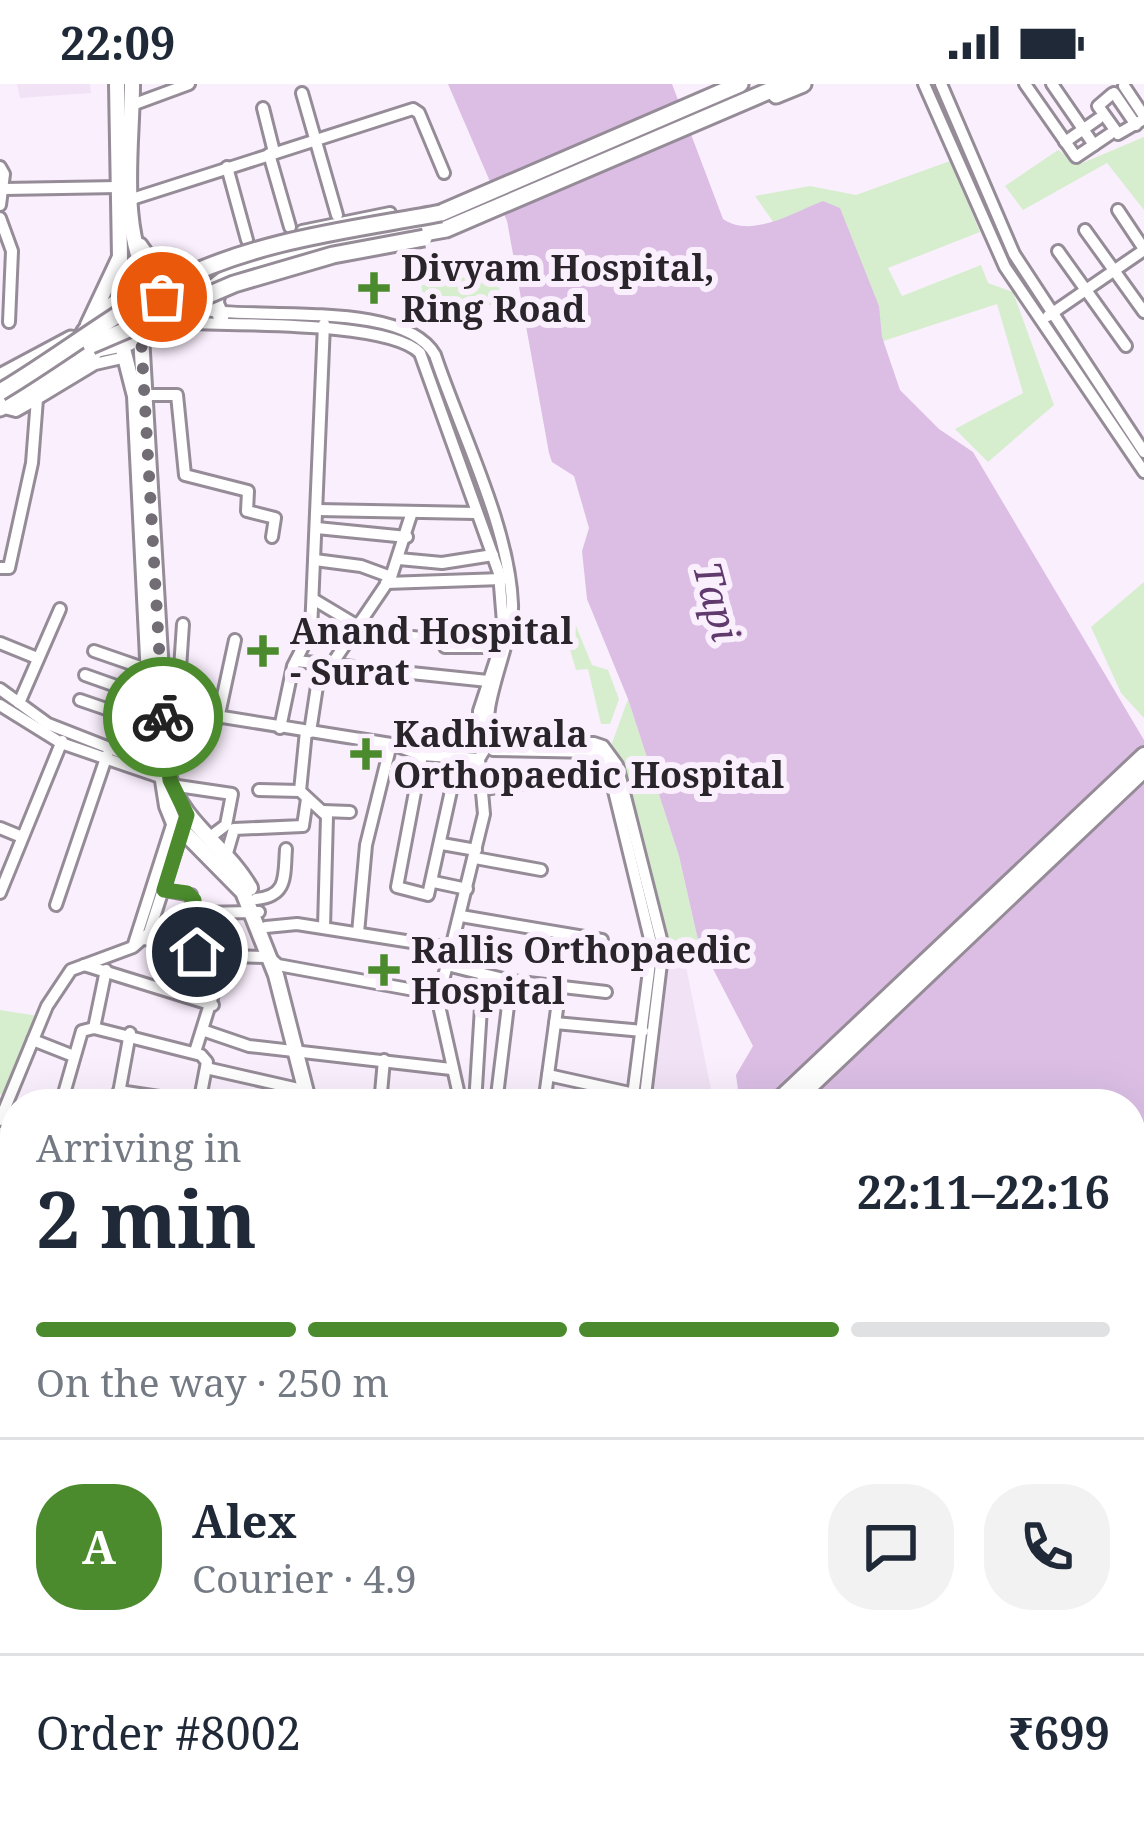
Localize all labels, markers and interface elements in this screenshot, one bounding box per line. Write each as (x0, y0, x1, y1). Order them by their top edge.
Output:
text: 22:09 (60, 12, 175, 73)
place label: Divyam Hospital, Ring Road (401, 243, 715, 333)
pin (111, 246, 213, 348)
icon: bag (129, 264, 195, 330)
marker: Divyam Hospital, Ring Road (358, 272, 390, 304)
water label: Tapi (682, 556, 754, 646)
place label: Anand Hospital - Surat (290, 606, 573, 696)
marker: Anand Hospital - Surat (247, 635, 279, 667)
courier (103, 657, 223, 777)
icon: bike (130, 684, 196, 750)
place label: Kadhiwala Orthopaedic Hospital (393, 709, 785, 799)
marker: Kadhiwala Orthopaedic Hospital (350, 738, 382, 770)
pin (146, 901, 248, 1003)
icon: home (164, 919, 230, 985)
place label: Rallis Orthopaedic Hospital (411, 925, 751, 1015)
marker: Rallis Orthopaedic Hospital (368, 954, 400, 986)
text: Arriving in (36, 1120, 242, 1173)
text: 22:11–22:16 (857, 1161, 1110, 1222)
text: 2 min (36, 1165, 257, 1271)
text: On the way · 250 m (36, 1355, 389, 1408)
button: chat (828, 1484, 954, 1610)
button: phone (984, 1484, 1110, 1610)
text: Alex (192, 1490, 297, 1551)
text: A (82, 1516, 116, 1577)
text: Courier · 4.9 (192, 1551, 417, 1604)
text: Order #8002 (36, 1702, 301, 1763)
text: ₹699 (1009, 1702, 1110, 1763)

